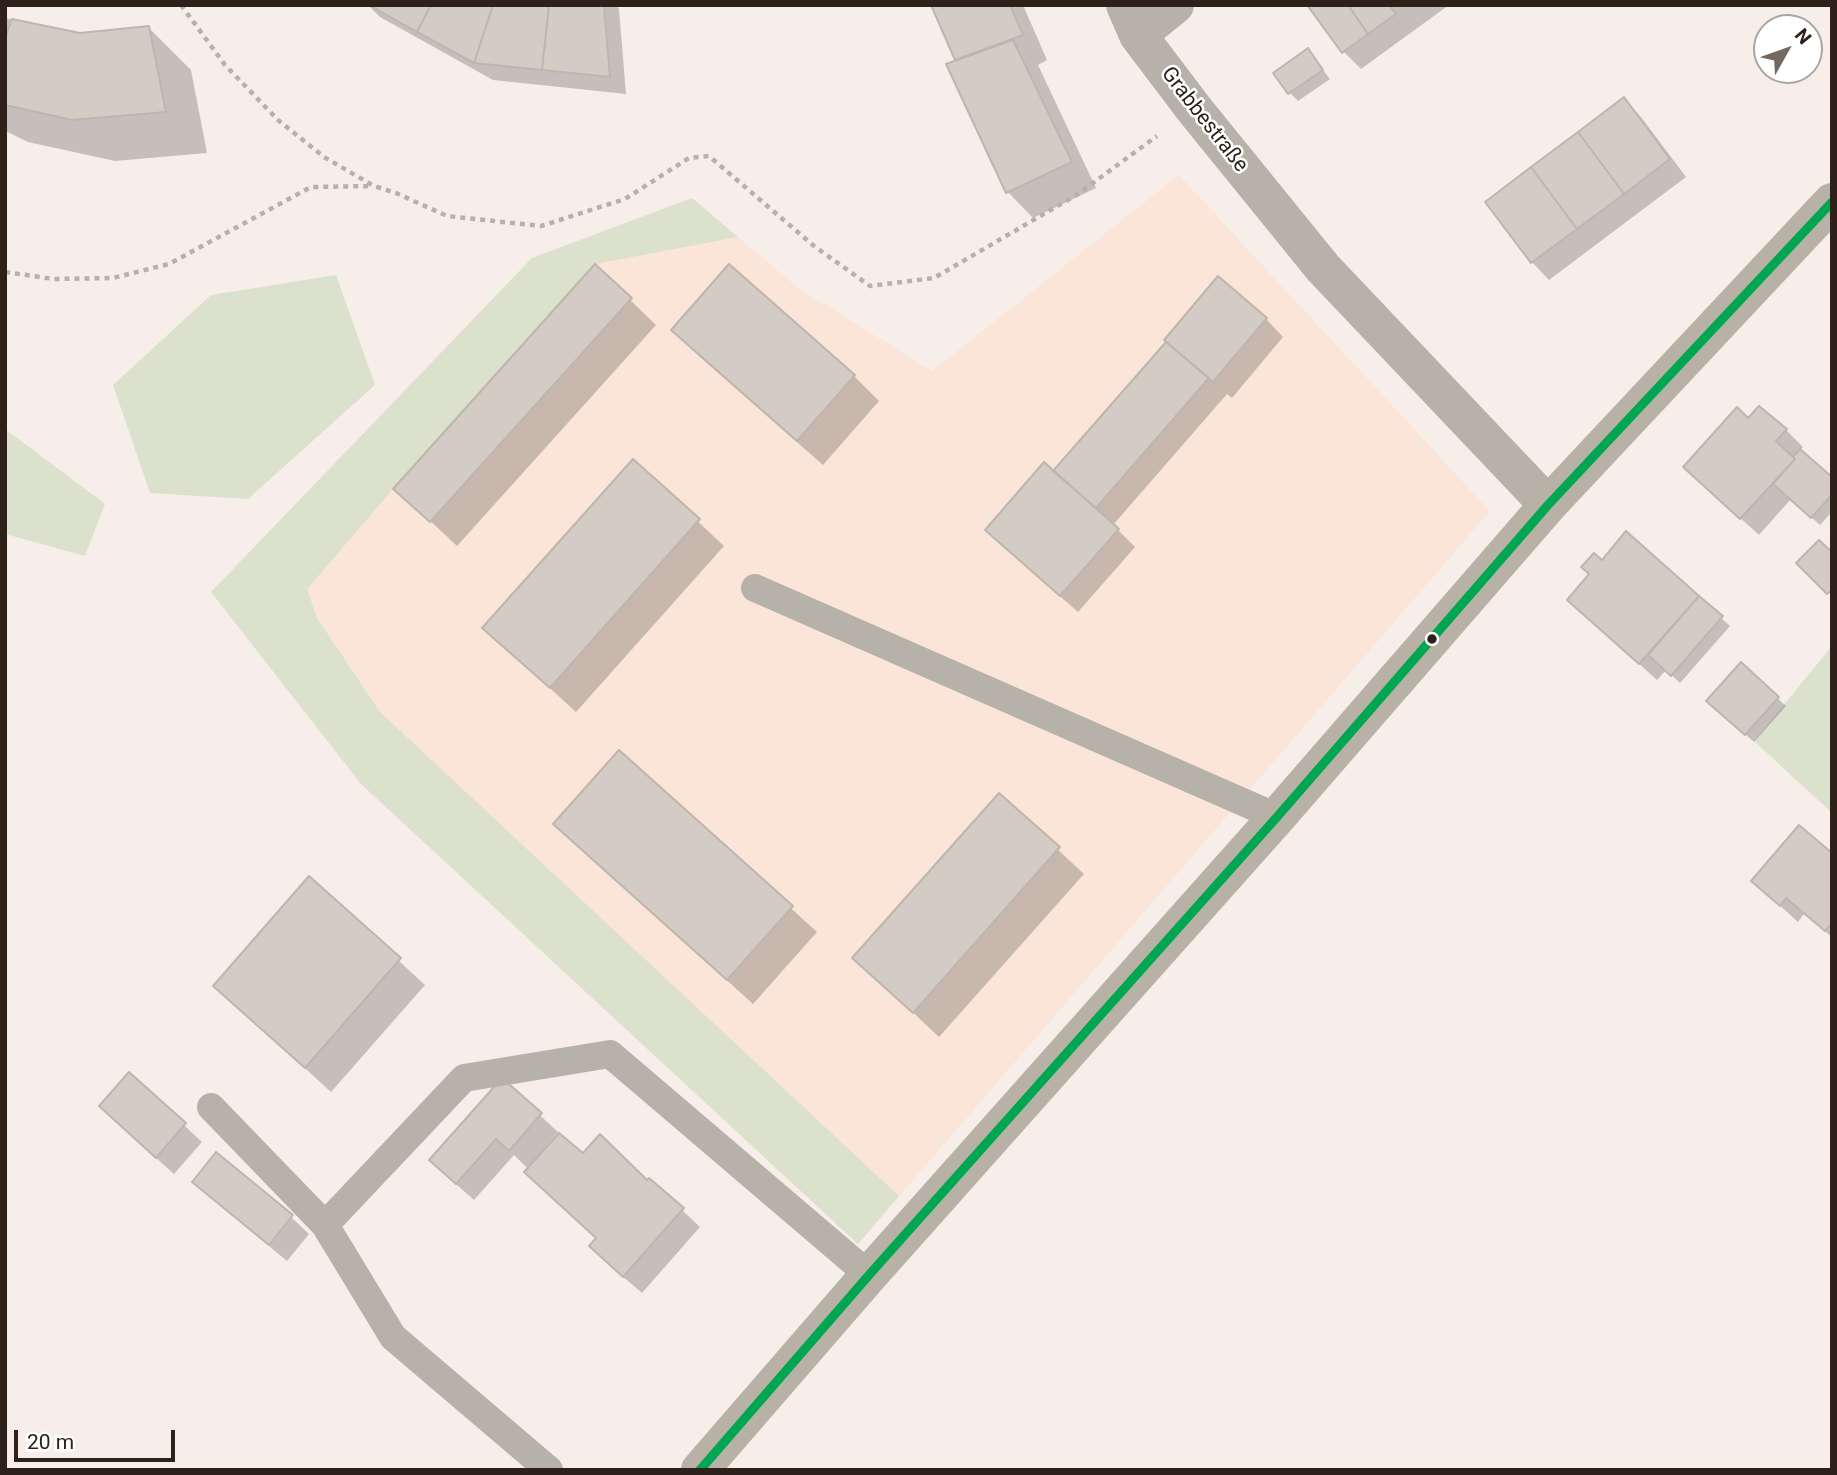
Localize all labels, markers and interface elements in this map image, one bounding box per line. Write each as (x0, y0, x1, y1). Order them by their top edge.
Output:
north arrow (1753, 14, 1823, 84)
text: N (1790, 24, 1816, 49)
street label: Grabbestraße (1155, 62, 1253, 178)
unlabelled marker (1425, 632, 1439, 646)
scale bar (18, 1416, 178, 1460)
text: 20 m (27, 1430, 74, 1454)

